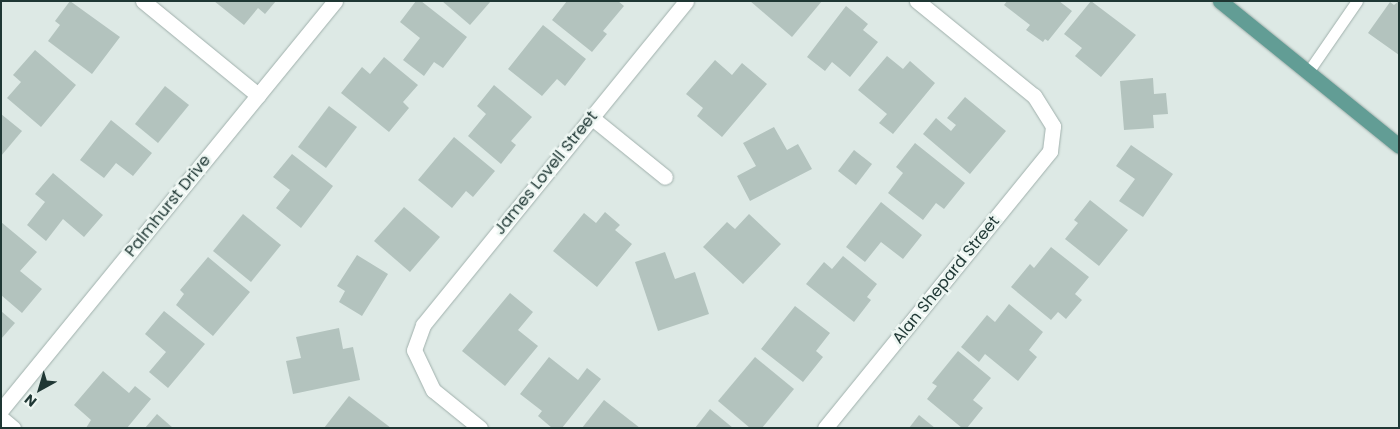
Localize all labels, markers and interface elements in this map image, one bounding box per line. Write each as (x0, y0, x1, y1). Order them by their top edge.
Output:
street label: James Lovell Street (490, 107, 602, 239)
street label: Palmhurst Drive (121, 151, 215, 261)
street label: Alan Shepard Street (888, 212, 1004, 348)
north arrow (15, 364, 65, 414)
text: N (20, 390, 41, 412)

